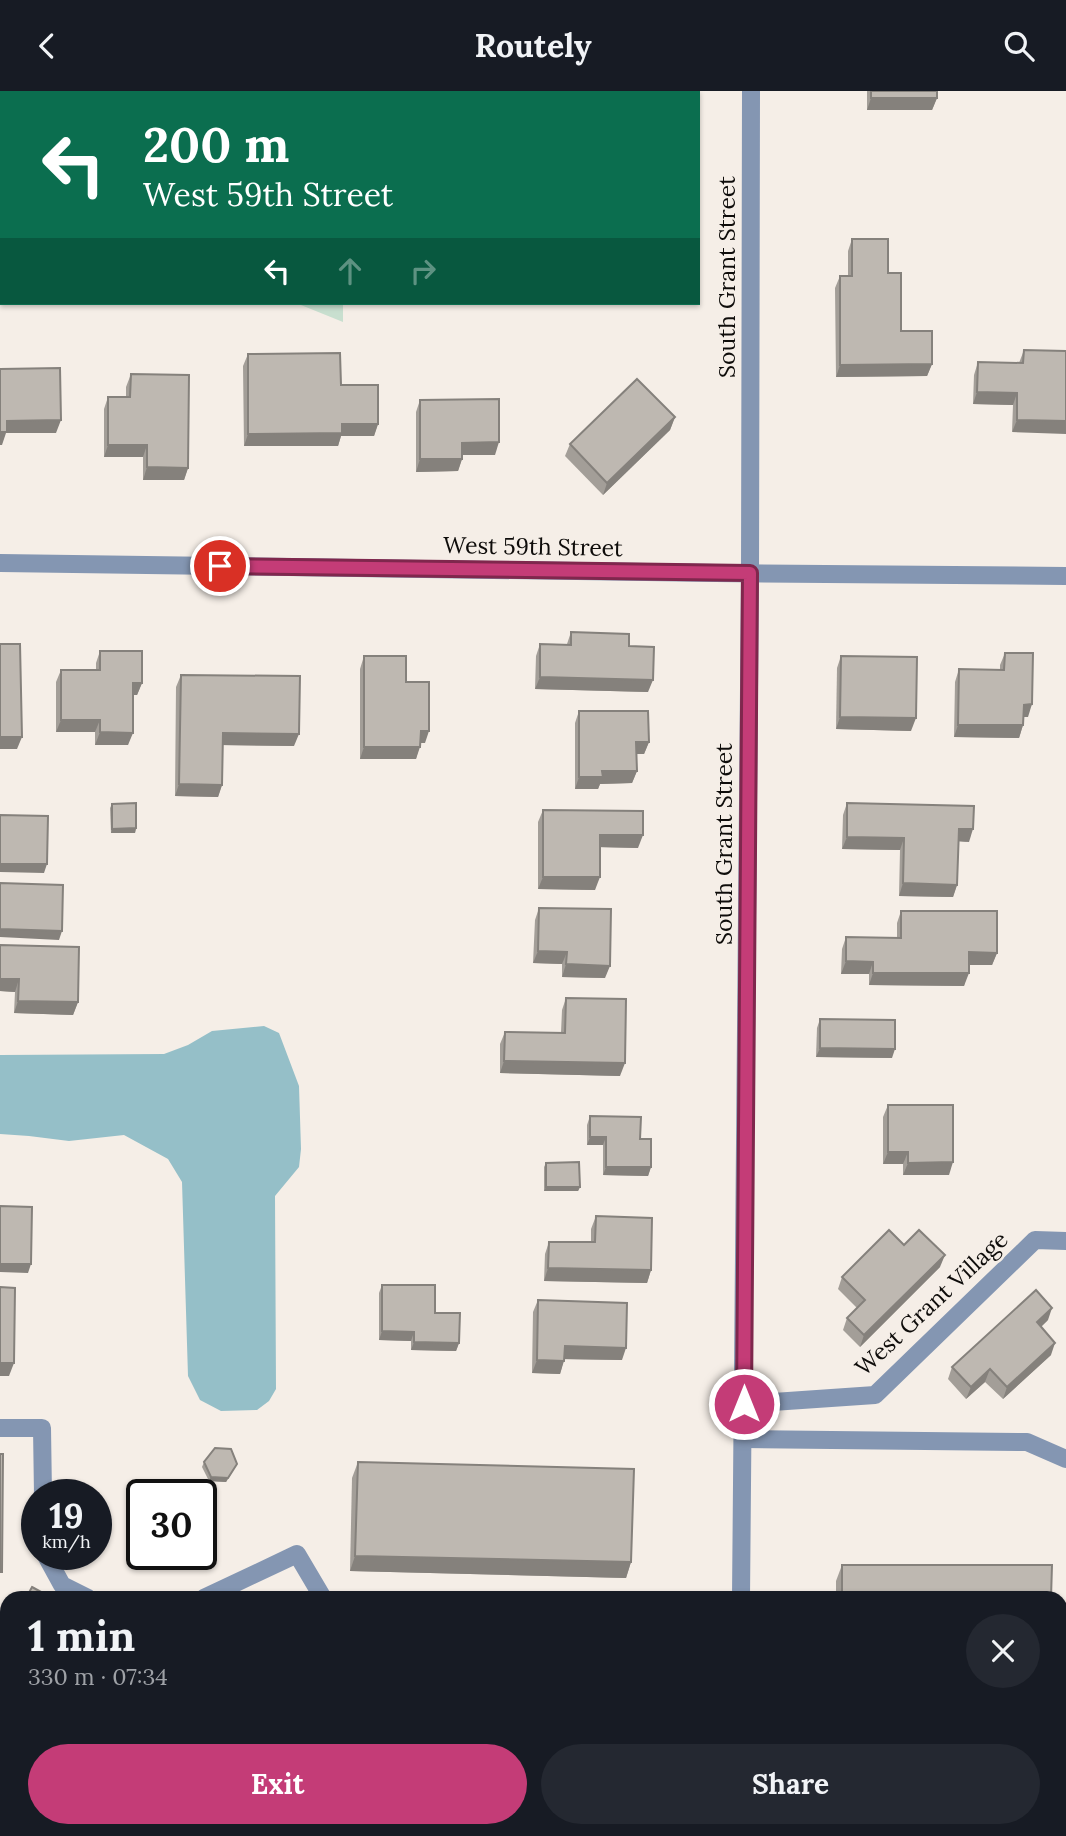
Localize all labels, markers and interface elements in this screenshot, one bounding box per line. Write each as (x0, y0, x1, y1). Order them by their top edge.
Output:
text: Routely (474, 25, 592, 66)
icon: back (28, 27, 66, 65)
icon: search (1000, 27, 1038, 65)
text: 200 m (143, 113, 289, 175)
icon: left (28, 119, 119, 210)
text: West 59th Street (143, 174, 393, 215)
street label: South Grant Street (712, 176, 741, 378)
icon: left (258, 252, 296, 290)
icon: ahead (331, 252, 369, 290)
icon: right (404, 252, 442, 290)
street label: West 59th Street (443, 530, 623, 562)
pin (190, 536, 250, 596)
icon: arrive (201, 547, 239, 585)
street label: South Grant Street (709, 743, 738, 945)
street label: West Grant Village (849, 1225, 1013, 1381)
position arrow (707, 1367, 781, 1441)
speed limit sign: 30 (126, 1479, 217, 1570)
text: 19 (49, 1493, 84, 1538)
text: km/h (42, 1530, 91, 1553)
text: 1 min (28, 1609, 135, 1663)
button: close (966, 1614, 1040, 1688)
text: 330 m · 07:34 (28, 1662, 168, 1691)
button: Exit (28, 1744, 527, 1824)
button: Share (541, 1744, 1040, 1824)

